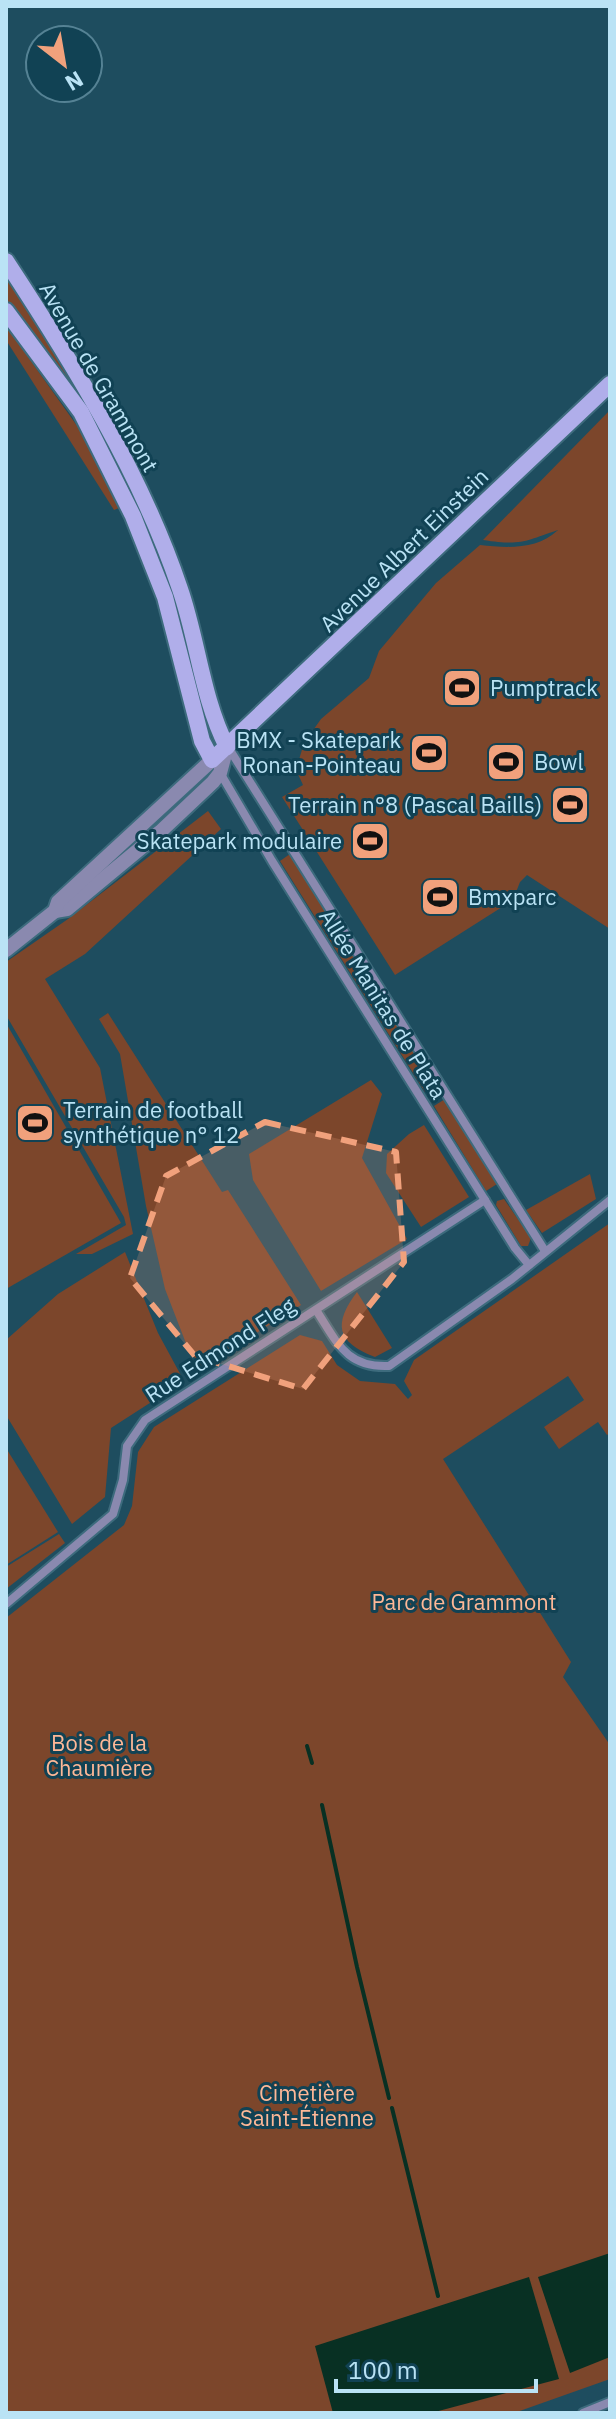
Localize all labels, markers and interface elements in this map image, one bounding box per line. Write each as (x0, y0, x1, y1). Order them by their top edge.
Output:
north arrow (24, 24, 104, 104)
text: N (60, 65, 89, 98)
street label: Avenue de Grammont (33, 277, 166, 477)
street label: Avenue Albert Einstein (313, 461, 494, 638)
sports icon: Pumptrack (441, 667, 483, 709)
place label: Pumptrack (490, 673, 598, 702)
place label: BMX - Skatepark Ronan-Pointeau (236, 725, 401, 779)
sports icon: BMX - Skatepark Ronan-Pointeau (408, 732, 450, 774)
sports icon: Bowl (485, 741, 527, 783)
place label: Bowl (534, 747, 583, 776)
sports icon: Terrain n°8 (Pascal Baills) (549, 784, 591, 826)
place label: Terrain n°8 (Pascal Baills) (288, 790, 542, 819)
sports icon: Skatepark modulaire (349, 820, 391, 862)
place label: Skatepark modulaire (137, 826, 342, 855)
sports icon: Bmxparc (419, 876, 461, 918)
place label: Bmxparc (468, 882, 556, 911)
street label: Allée Manitas de Plata (313, 903, 454, 1104)
place label: Terrain de football synthétique n° 12 (63, 1095, 243, 1149)
sports icon: Terrain de football synthétique n° 12 (14, 1102, 56, 1144)
street label: Rue Edmond Fleg (139, 1290, 301, 1409)
park label: Parc de Grammont (371, 1587, 557, 1616)
park label: Bois de la Chaumière (45, 1728, 153, 1782)
park label: Cimetière Saint-Étienne (240, 2078, 374, 2132)
scale bar (336, 2343, 536, 2393)
text: 100 m (348, 2354, 418, 2386)

